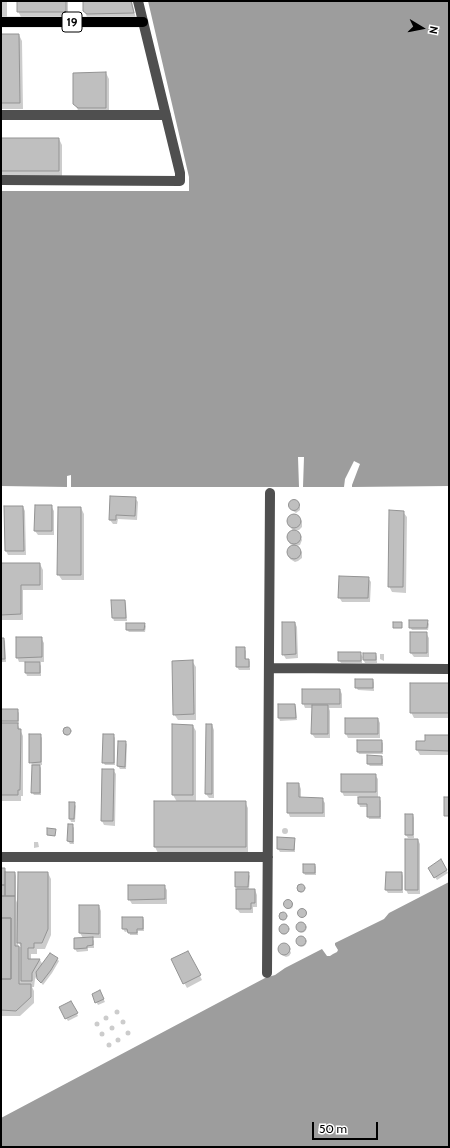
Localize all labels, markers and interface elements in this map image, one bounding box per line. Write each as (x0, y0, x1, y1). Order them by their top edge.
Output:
north arrow (402, 8, 442, 48)
road number: 19 (62, 12, 82, 32)
text: N (426, 25, 441, 35)
scale bar (314, 1114, 380, 1140)
text: 50 m (319, 1121, 347, 1136)

